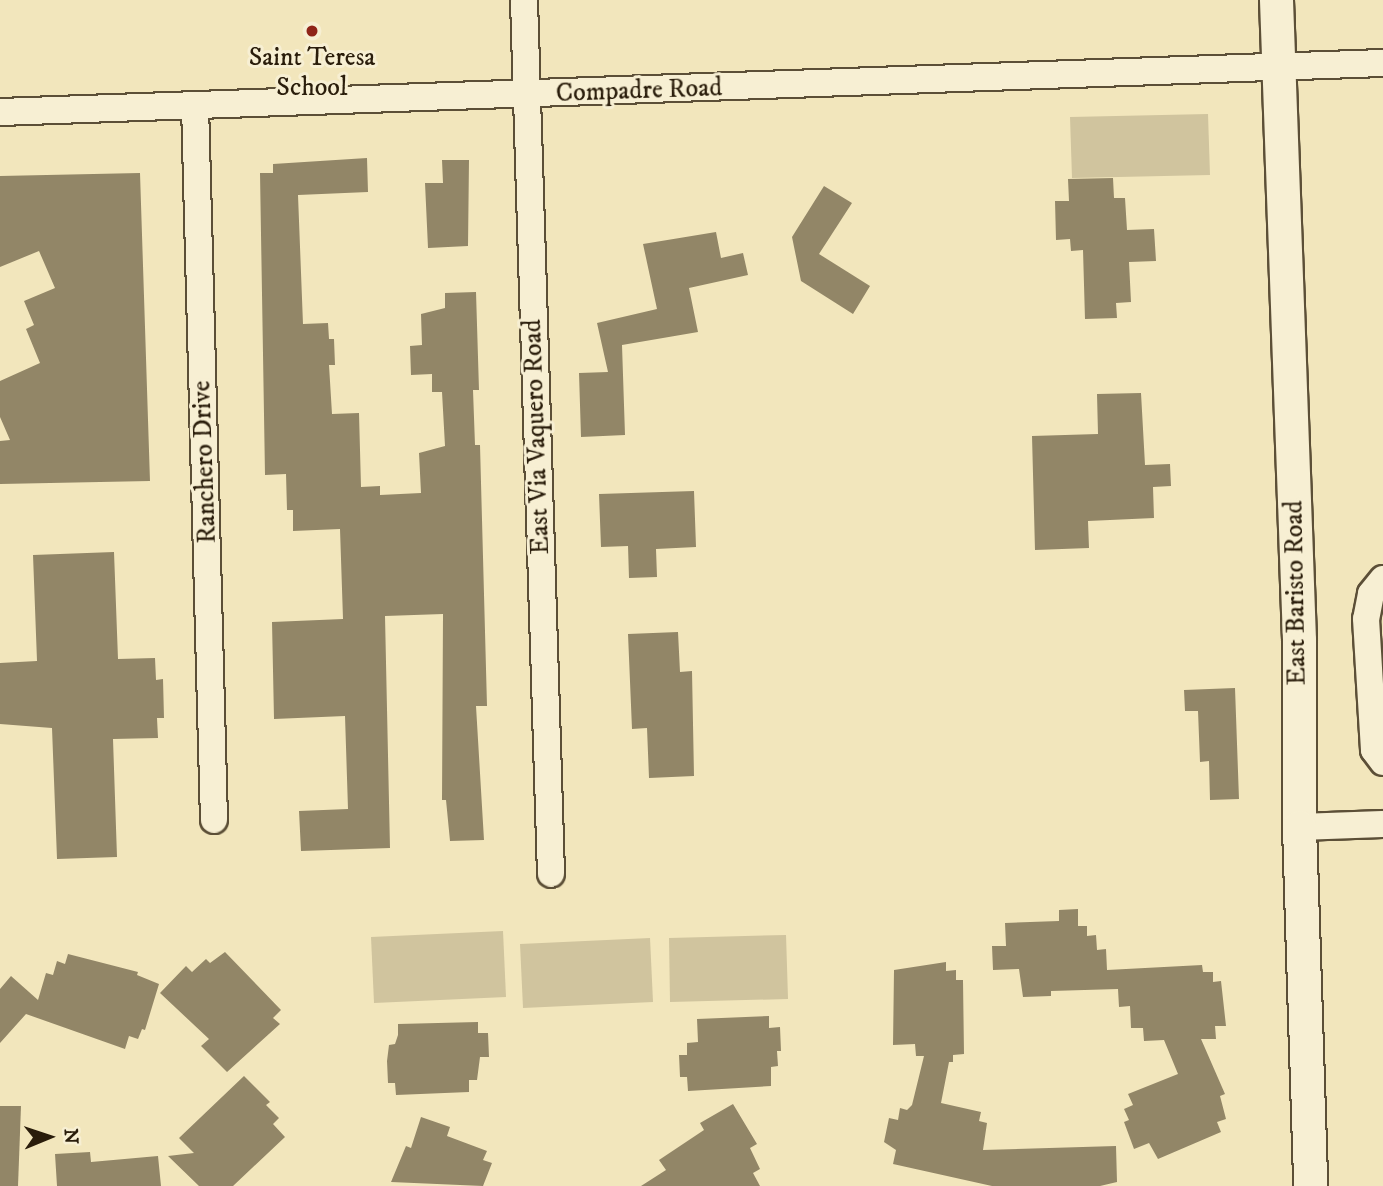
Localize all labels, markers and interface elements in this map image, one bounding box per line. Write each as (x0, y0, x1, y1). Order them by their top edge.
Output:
marker: Saint Teresa School (304, 23, 320, 39)
place label: Saint Teresa School (249, 42, 375, 104)
street label: Compadre Road (555, 73, 723, 109)
street label: East Via Vaquero Road (517, 319, 557, 555)
street label: Ranchero Drive (187, 380, 223, 544)
street label: East Baristo Road (1279, 500, 1313, 686)
north arrow (14, 1102, 84, 1172)
text: N (59, 1128, 82, 1144)

